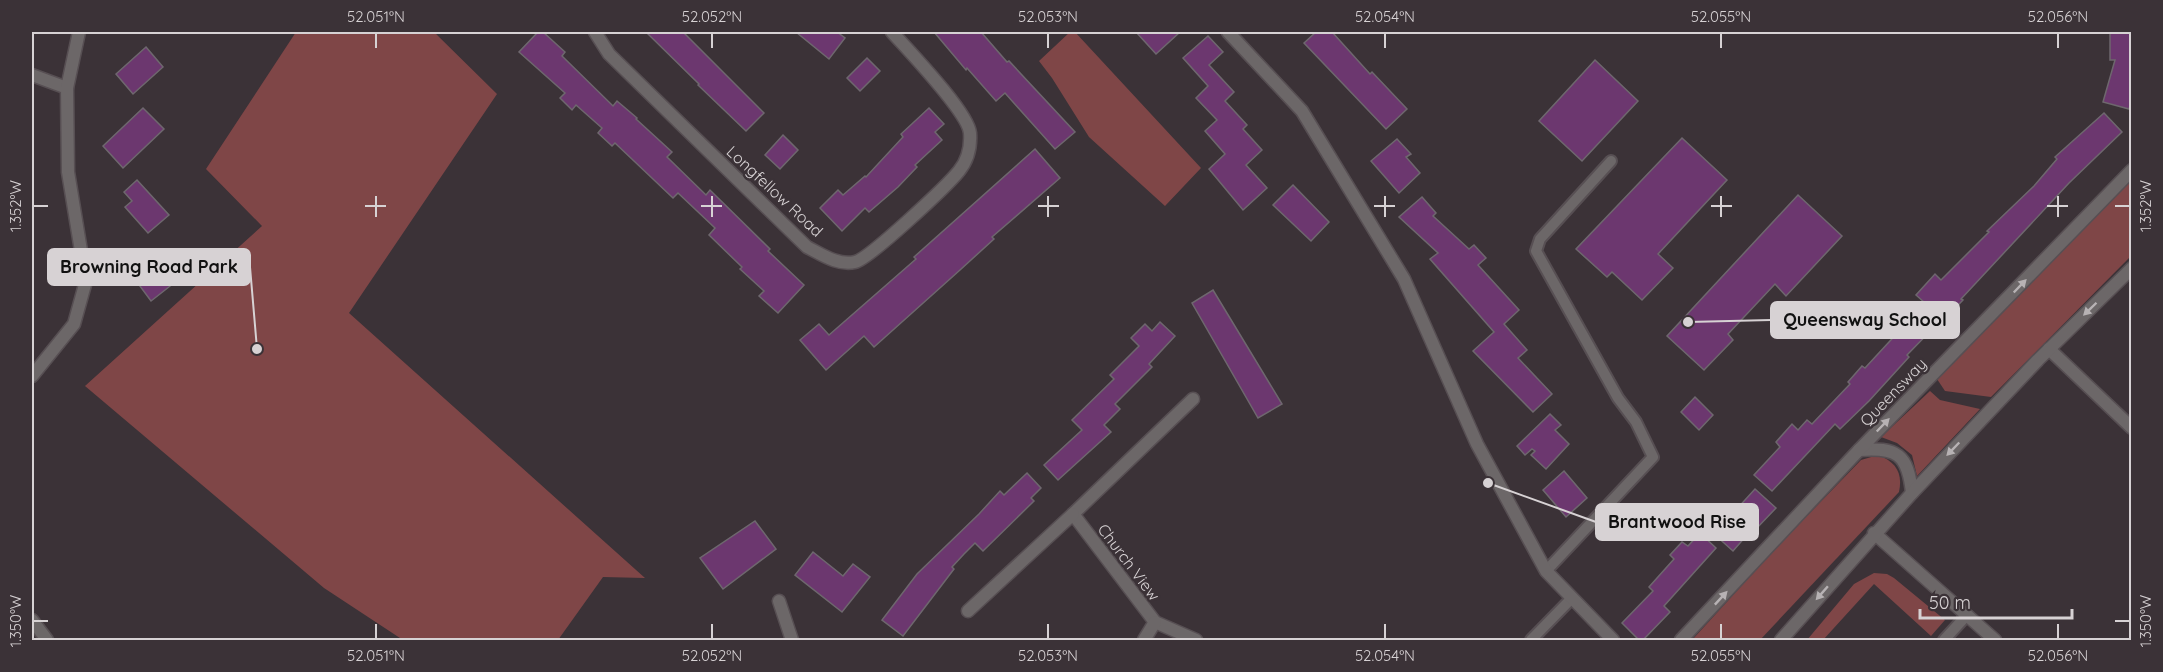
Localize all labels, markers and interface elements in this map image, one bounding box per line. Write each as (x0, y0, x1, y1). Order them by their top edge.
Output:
text: 52.051°N (347, 7, 405, 26)
text: 52.052°N (682, 7, 742, 26)
text: 52.053°N (1018, 7, 1078, 26)
text: 52.054°N (1355, 7, 1415, 26)
text: 52.055°N (1691, 7, 1751, 26)
text: 52.056°N (2028, 7, 2088, 26)
street label: Longfellow Road (723, 141, 827, 241)
text: 1.352°W (6, 179, 25, 232)
text: 1.352°W (2136, 179, 2155, 232)
callout: Browning Road Park (48, 249, 250, 285)
text: Browning Road Park (60, 255, 238, 278)
one-way arrow (2012, 280, 2026, 294)
callout: Queensway School (1771, 302, 1959, 338)
one-way arrow (2083, 302, 2097, 316)
text: Queensway School (1783, 308, 1947, 331)
street label: Queensway (1856, 354, 1930, 430)
one-way arrow (1876, 419, 1890, 433)
one-way arrow (1947, 441, 1961, 455)
callout: Brantwood Rise (1596, 504, 1758, 540)
text: Brantwood Rise (1608, 510, 1746, 533)
street label: Church View (1094, 520, 1164, 604)
scale bar (1920, 582, 2072, 620)
one-way arrow (1816, 585, 1829, 600)
one-way arrow (1714, 590, 1728, 605)
text: 50 m (1929, 591, 1971, 614)
text: 1.350°W (6, 594, 25, 647)
text: 1.350°W (2136, 594, 2155, 647)
text: 52.051°N (347, 646, 405, 665)
text: 52.052°N (682, 646, 742, 665)
text: 52.053°N (1018, 646, 1078, 665)
text: 52.054°N (1355, 646, 1415, 665)
text: 52.055°N (1691, 646, 1751, 665)
text: 52.056°N (2028, 646, 2088, 665)

